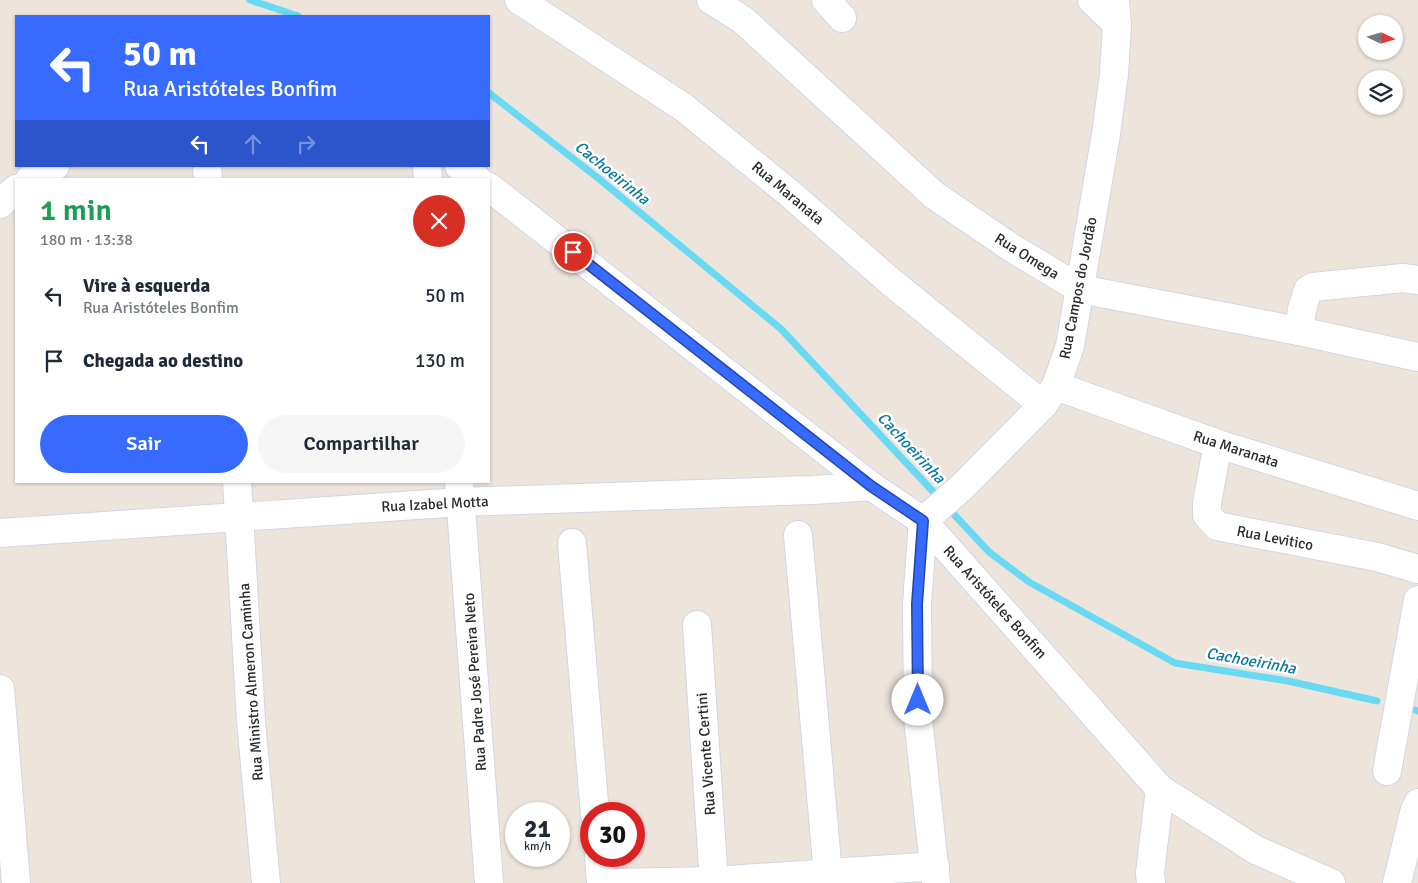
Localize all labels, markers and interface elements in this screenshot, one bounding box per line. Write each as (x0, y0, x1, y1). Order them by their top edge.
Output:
north arrow (1358, 15, 1402, 60)
map controls (1358, 15, 1403, 115)
text: 50 m (123, 32, 197, 75)
icon: left (40, 35, 105, 100)
button: layers (1358, 70, 1403, 115)
text: Rua Aristóteles Bonfim (123, 75, 337, 102)
icon: left (186, 130, 214, 158)
icon: ahead (239, 130, 267, 158)
icon: right (292, 130, 320, 158)
water label: Cachoeirinha (571, 137, 654, 210)
street label: Rua Maranata (748, 157, 828, 229)
text: 1 min (40, 192, 112, 229)
button: close (413, 195, 465, 247)
street label: Rua Campos do Jordão (1055, 215, 1101, 360)
street label: Rua Omega (991, 229, 1063, 283)
text: 180 m · 13:38 (40, 230, 133, 250)
pin (552, 231, 594, 273)
icon: arrive (559, 238, 587, 266)
text: Vire à esquerda (83, 274, 210, 298)
icon: left (40, 282, 68, 310)
text: 50 m (425, 284, 465, 308)
text: Rua Aristóteles Bonfim (83, 298, 239, 318)
icon: arrive (40, 347, 68, 375)
text: Chegada ao destino (83, 349, 243, 373)
text: 130 m (415, 349, 465, 373)
water label: Cachoeirinha (873, 408, 950, 489)
button: Sair (40, 415, 248, 473)
button: Compartilhar (258, 415, 465, 473)
street label: Rua Maranata (1191, 427, 1281, 471)
street label: Rua Izabel Motta (381, 492, 489, 516)
street label: Rua Levitico (1235, 522, 1315, 554)
street label: Rua Aristóteles Bonfim (939, 542, 1051, 662)
street label: Rua Ministro Almeron Caminha (235, 582, 267, 782)
street label: Rua Padre José Pereira Neto (460, 592, 490, 772)
water label: Cachoeirinha (1205, 643, 1298, 679)
position arrow (891, 673, 943, 725)
street label: Rua Vicente Certini (693, 692, 719, 816)
speed limit sign: 30 (580, 802, 645, 867)
text: 21 (524, 813, 551, 844)
text: km/h (524, 839, 551, 854)

